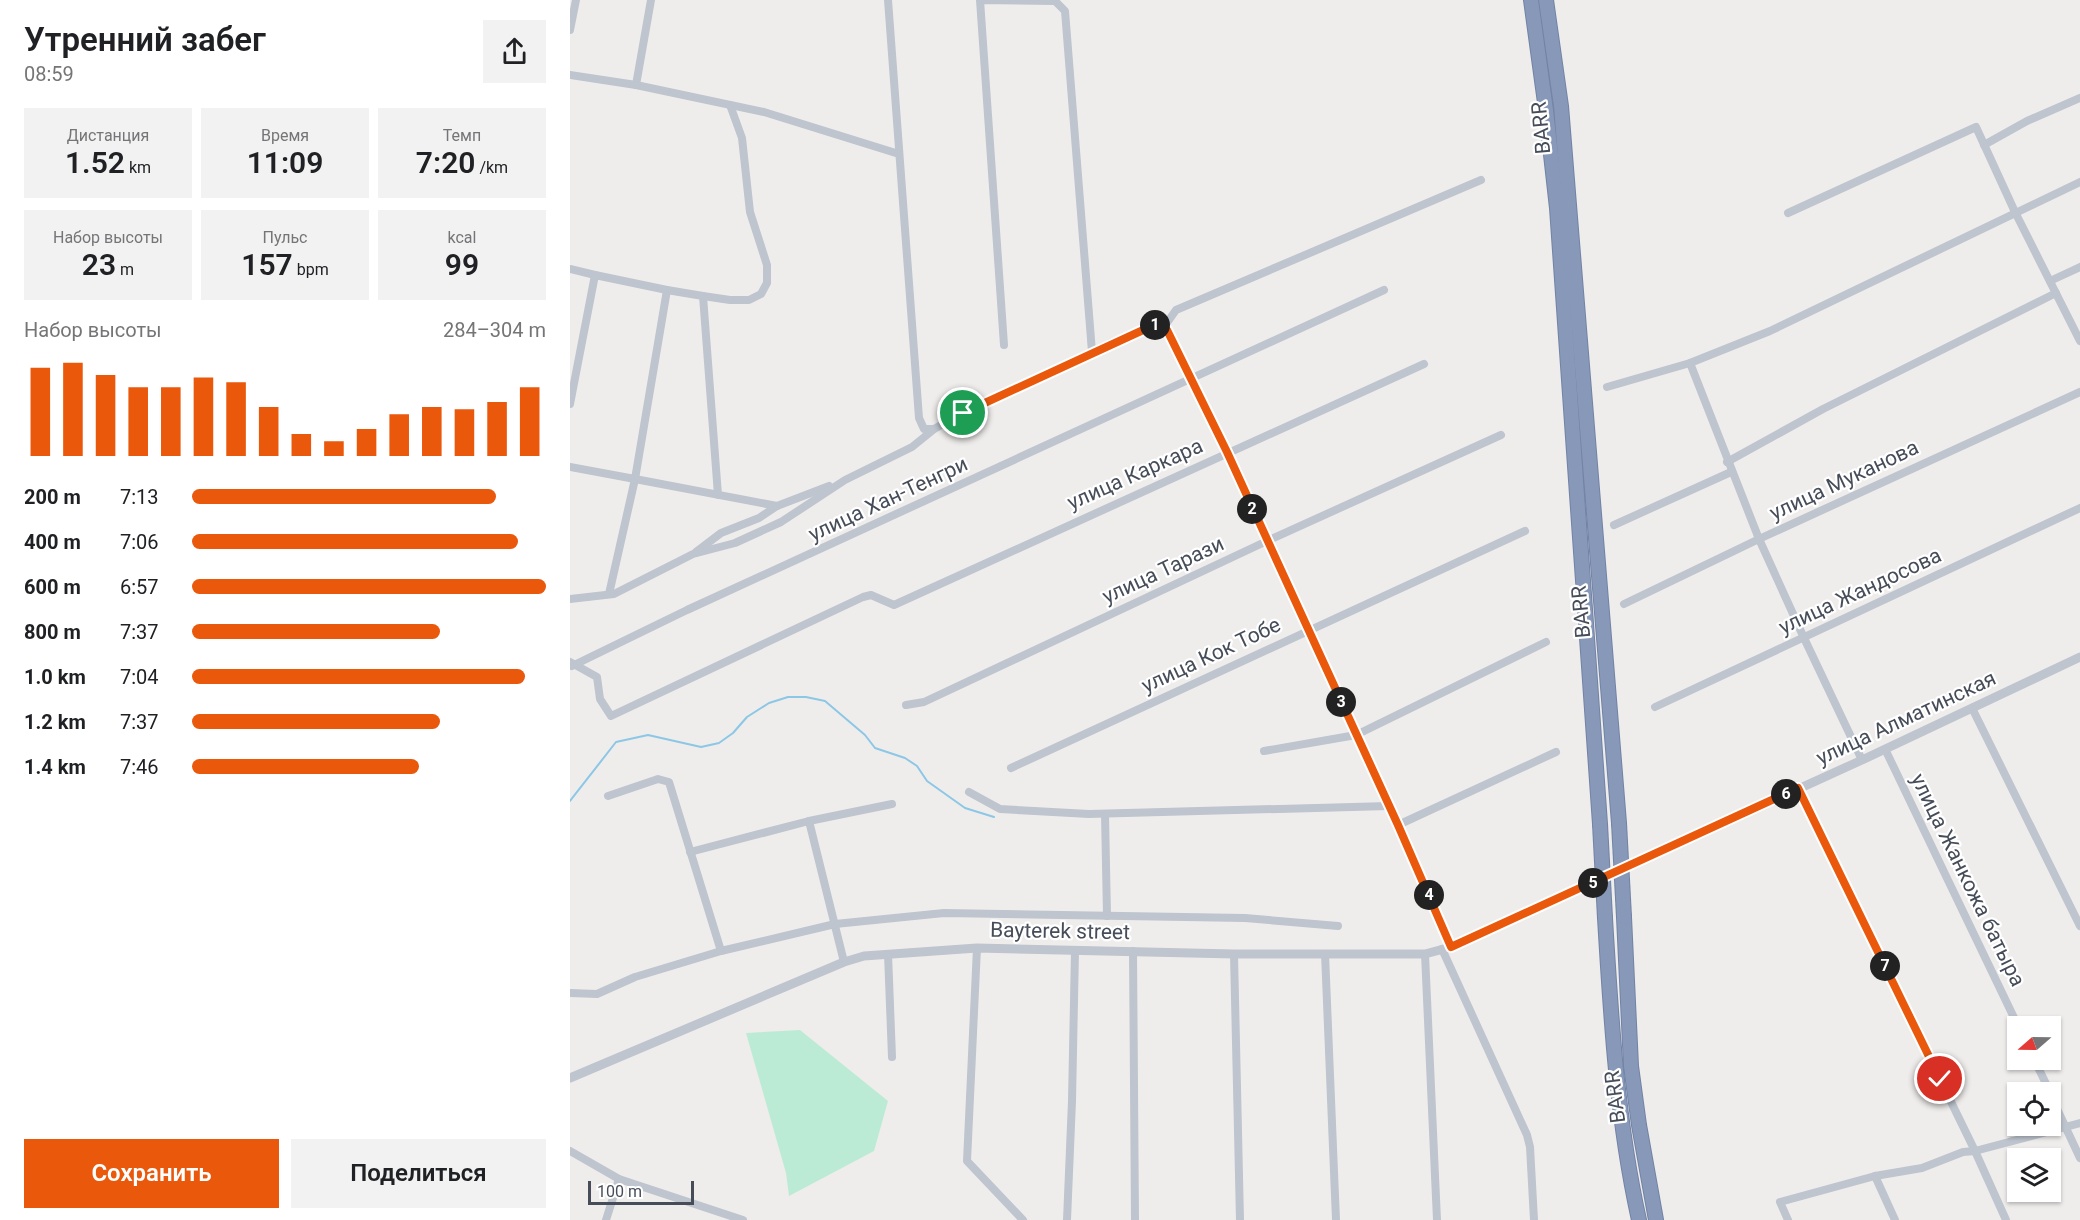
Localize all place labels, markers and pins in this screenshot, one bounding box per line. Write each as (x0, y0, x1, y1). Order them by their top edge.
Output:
pin: 1 (1140, 310, 1170, 340)
pin (937, 387, 988, 438)
pin: 2 (1237, 494, 1267, 524)
pin: 3 (1326, 687, 1356, 717)
pin: 6 (1771, 779, 1801, 809)
pin: 5 (1578, 868, 1608, 898)
pin: 4 (1414, 880, 1444, 910)
pin: 7 (1870, 951, 1900, 981)
pin (1914, 1053, 1965, 1104)

